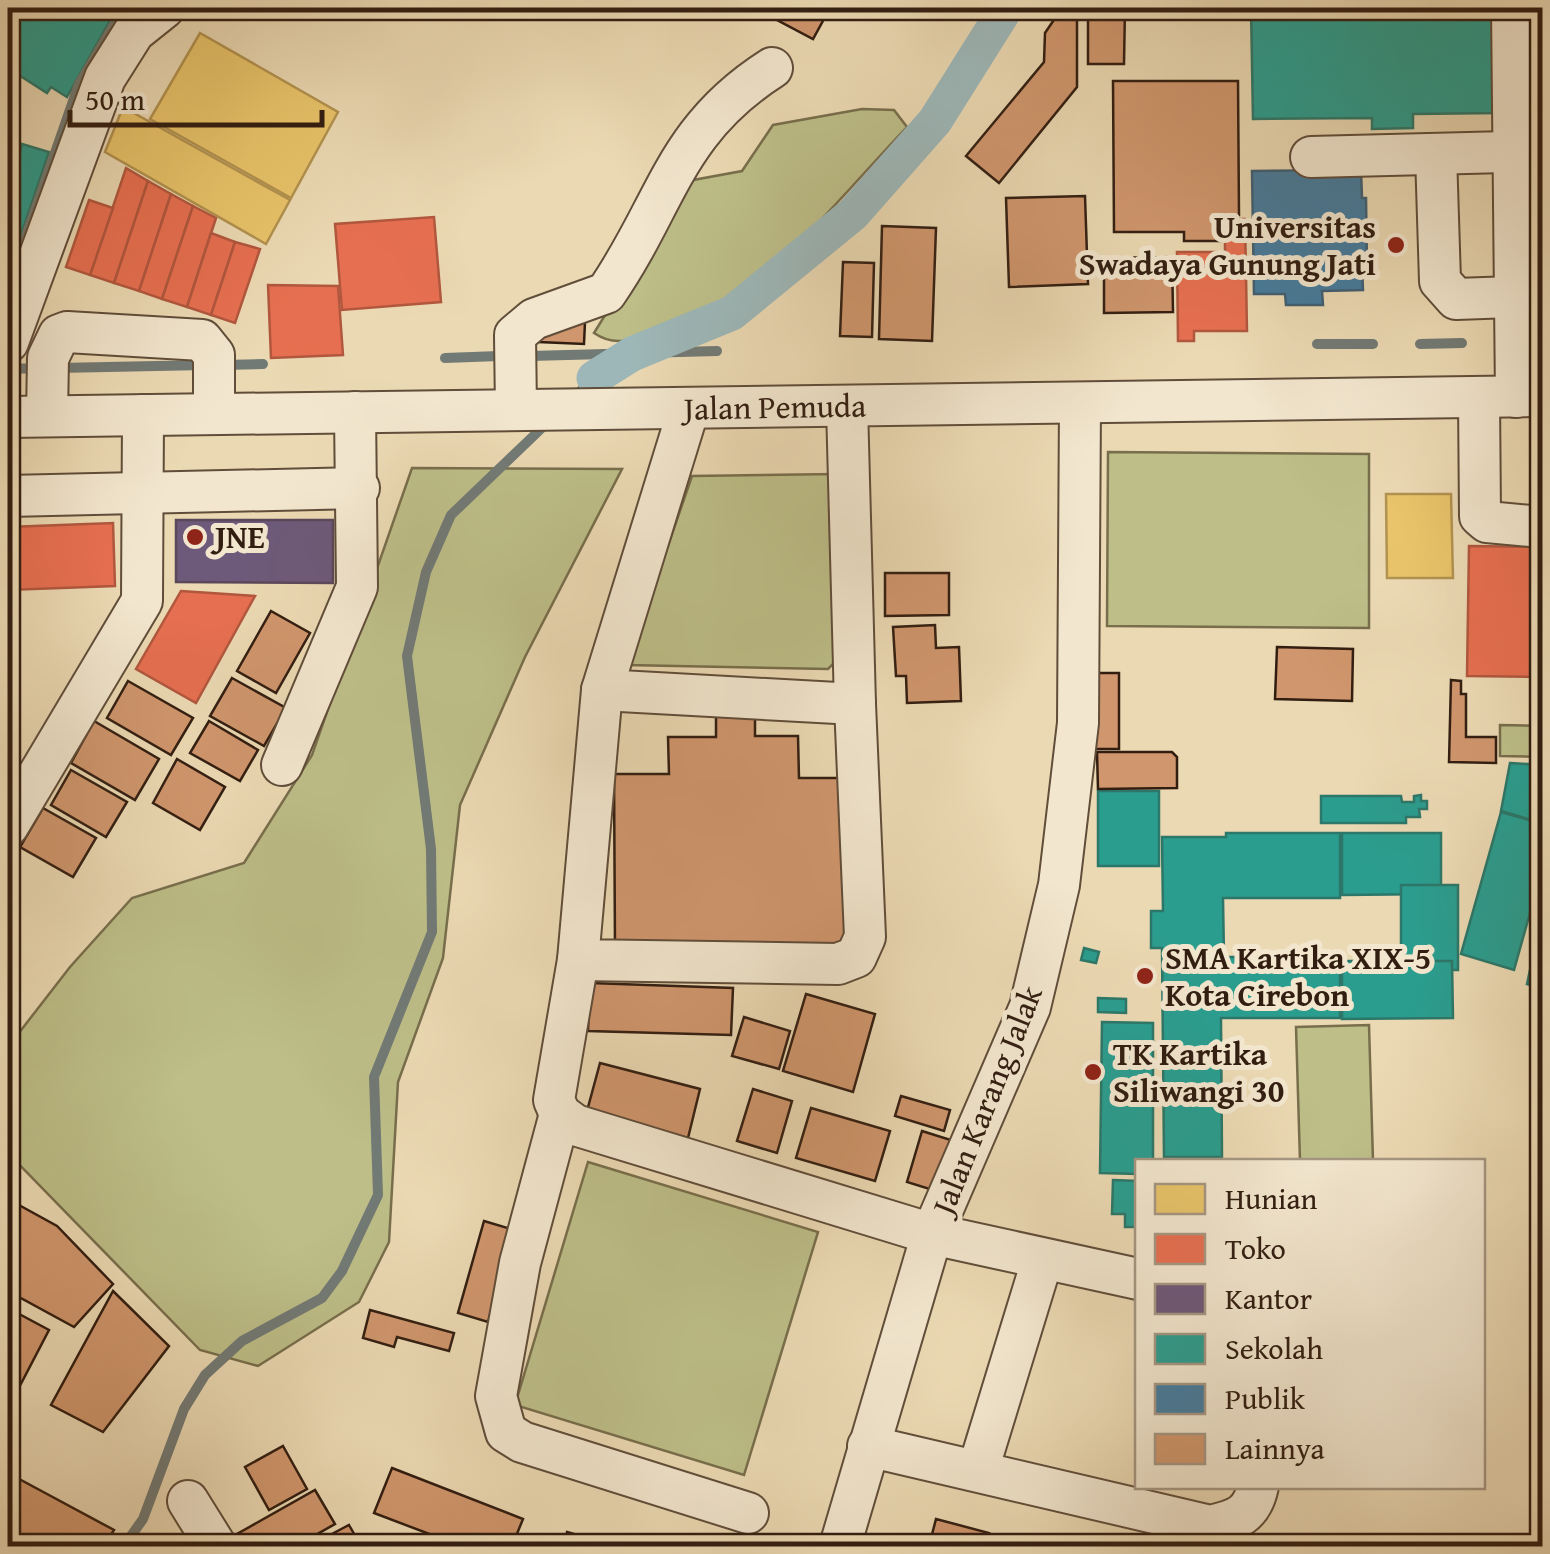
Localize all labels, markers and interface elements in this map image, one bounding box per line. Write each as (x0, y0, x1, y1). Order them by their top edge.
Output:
scale bar (70, 65, 322, 127)
text: 50 m (85, 77, 145, 121)
place label: Universitas Swadaya Gunung Jati (1079, 203, 1376, 287)
marker: Universitas Swadaya Gunung Jati (1385, 234, 1407, 256)
street label: Jalan Pemuda (679, 381, 866, 432)
place label: JNE (210, 513, 265, 560)
marker: JNE (184, 526, 206, 548)
place label: SMA Kartika XIX-5 Kota Cirebon (1165, 934, 1431, 1018)
marker: SMA Kartika XIX-5 Kota Cirebon (1134, 965, 1156, 987)
street label: Jalan Karang Jalak (918, 978, 1054, 1225)
place label: TK Kartika Siliwangi 30 (1113, 1030, 1284, 1114)
marker: TK Kartika Siliwangi 30 (1082, 1061, 1104, 1083)
legend (1135, 1159, 1485, 1489)
text: Hunian (1225, 1176, 1318, 1220)
text: Toko (1225, 1226, 1286, 1270)
text: Kantor (1225, 1276, 1312, 1320)
text: Sekolah (1225, 1326, 1323, 1370)
text: Publik (1225, 1376, 1306, 1420)
text: Lainnya (1225, 1426, 1325, 1470)

